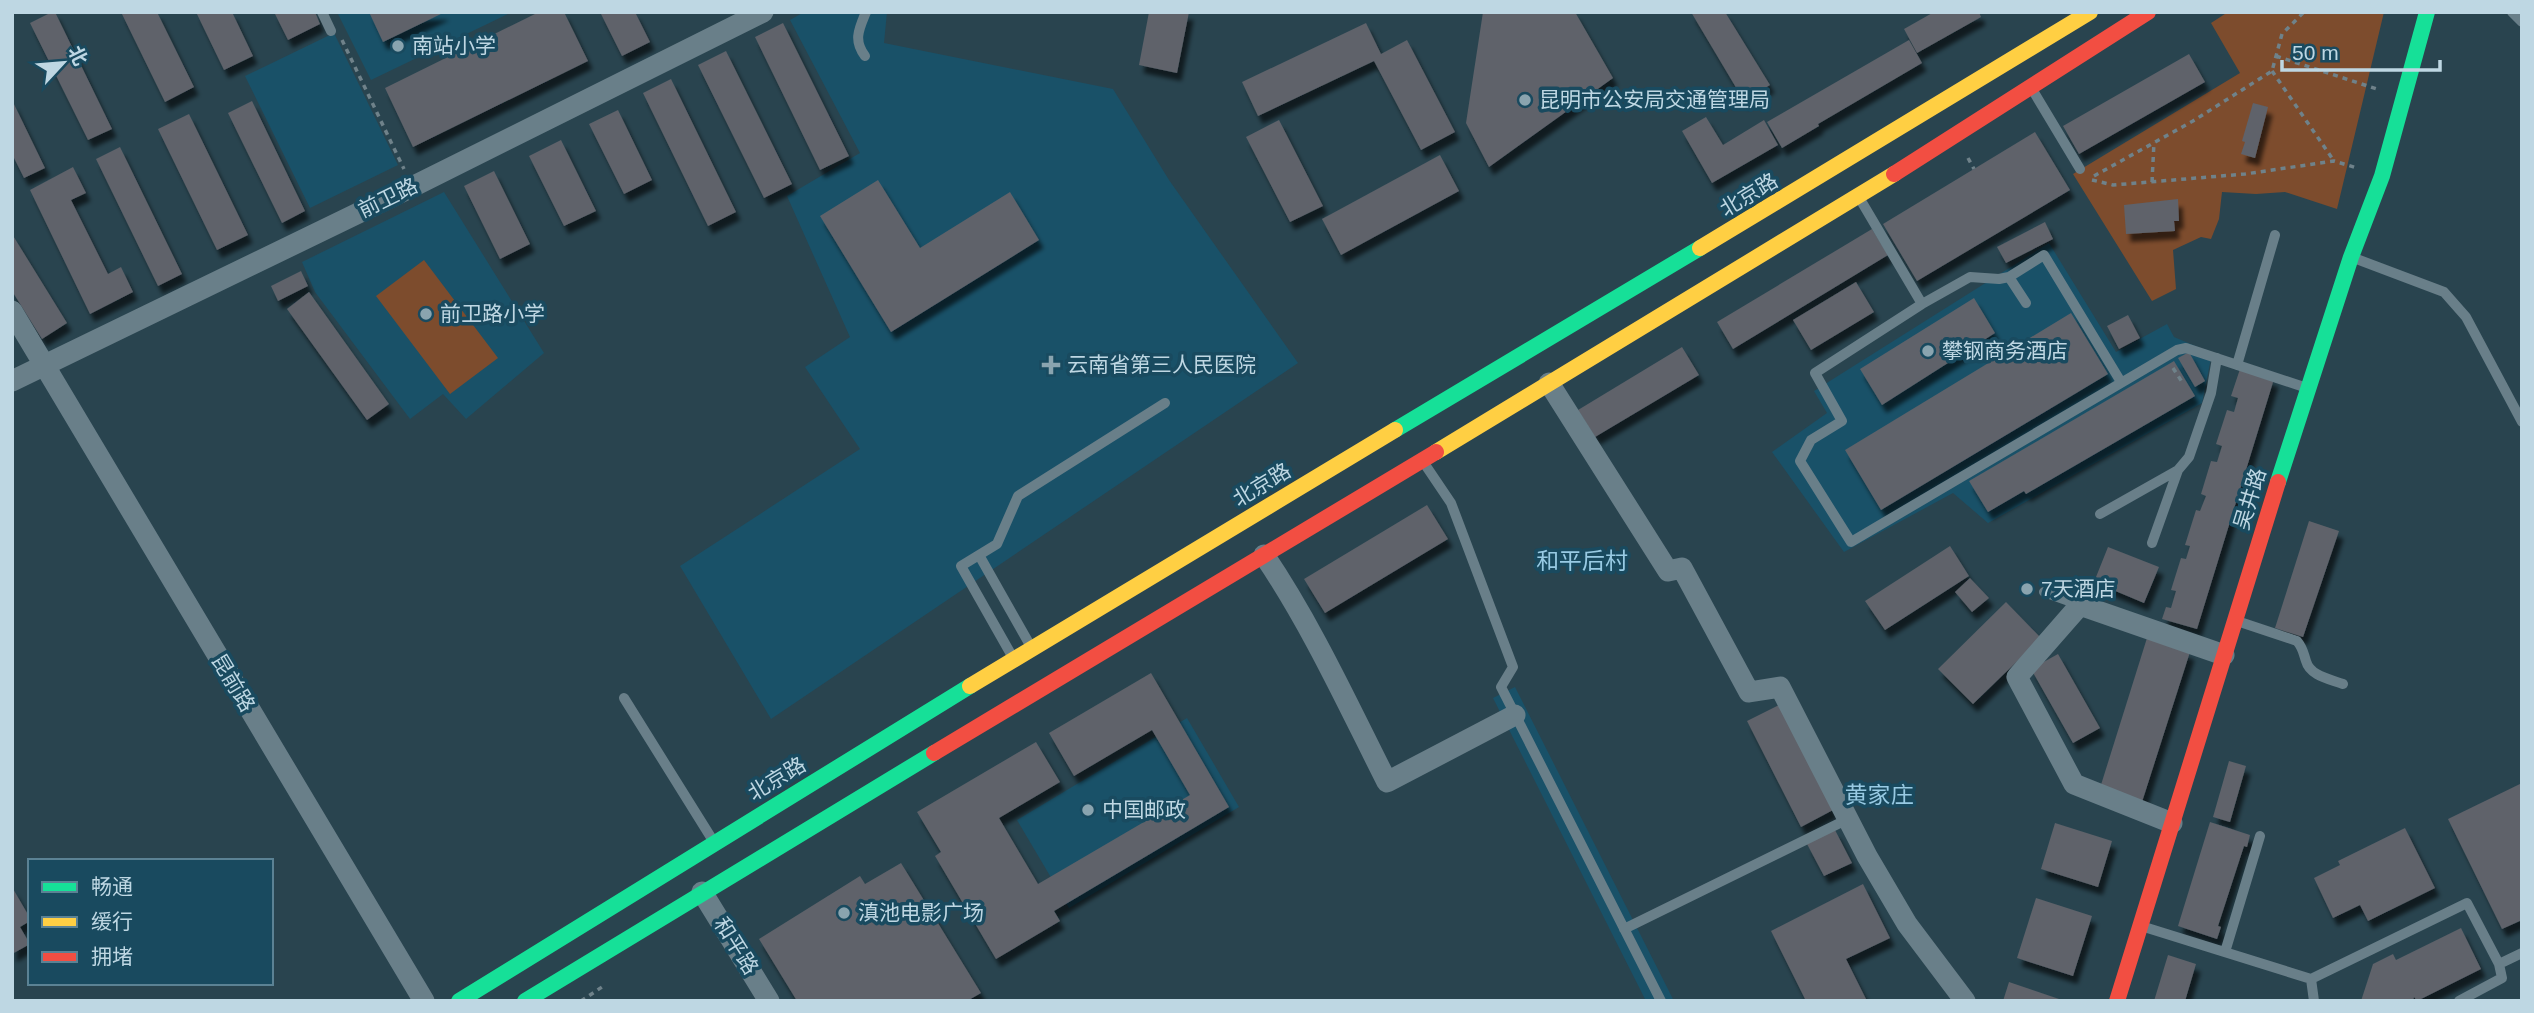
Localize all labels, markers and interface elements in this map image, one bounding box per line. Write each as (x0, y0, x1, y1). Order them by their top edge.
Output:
north arrow (28, 28, 98, 98)
scale bar (2282, 28, 2440, 72)
place label: 南站小学 (412, 34, 496, 57)
marker: 南站小学 (390, 38, 406, 54)
text: 50 m (2292, 41, 2339, 64)
text: 北 (64, 43, 91, 69)
place label: 昆明市公安局交通管理局 (1539, 88, 1770, 111)
marker: 昆明市公安局交通管理局 (1517, 92, 1533, 108)
street label: 北京路 (1716, 168, 1782, 221)
street label: 前卫路 (354, 173, 421, 222)
place label: 前卫路小学 (440, 302, 545, 325)
marker: 前卫路小学 (418, 306, 434, 322)
place label: 攀钢商务酒店 (1942, 339, 2068, 362)
marker: 攀钢商务酒店 (1920, 343, 1936, 359)
place label: 云南省第三人民医院 (1067, 353, 1256, 376)
marker: 云南省第三人民医院 (1041, 355, 1061, 375)
street label: 北京路 (1229, 458, 1295, 511)
street label: 吴井路 (2229, 465, 2270, 532)
district label: 和平后村 (1536, 548, 1628, 574)
place label: 7天酒店 (2041, 577, 2116, 600)
marker: 7天酒店 (2019, 581, 2035, 597)
street label: 昆前路 (207, 650, 260, 716)
street label: 北京路 (744, 752, 810, 805)
district label: 黄家庄 (1845, 782, 1914, 808)
place label: 中国邮政 (1102, 798, 1186, 821)
marker: 中国邮政 (1080, 802, 1096, 818)
legend (28, 859, 273, 985)
text: 畅通 (91, 875, 133, 898)
place label: 滇池电影广场 (858, 901, 984, 924)
marker: 滇池电影广场 (836, 905, 852, 921)
text: 缓行 (91, 910, 133, 933)
street label: 和平路 (710, 913, 763, 979)
text: 拥堵 (91, 945, 133, 968)

